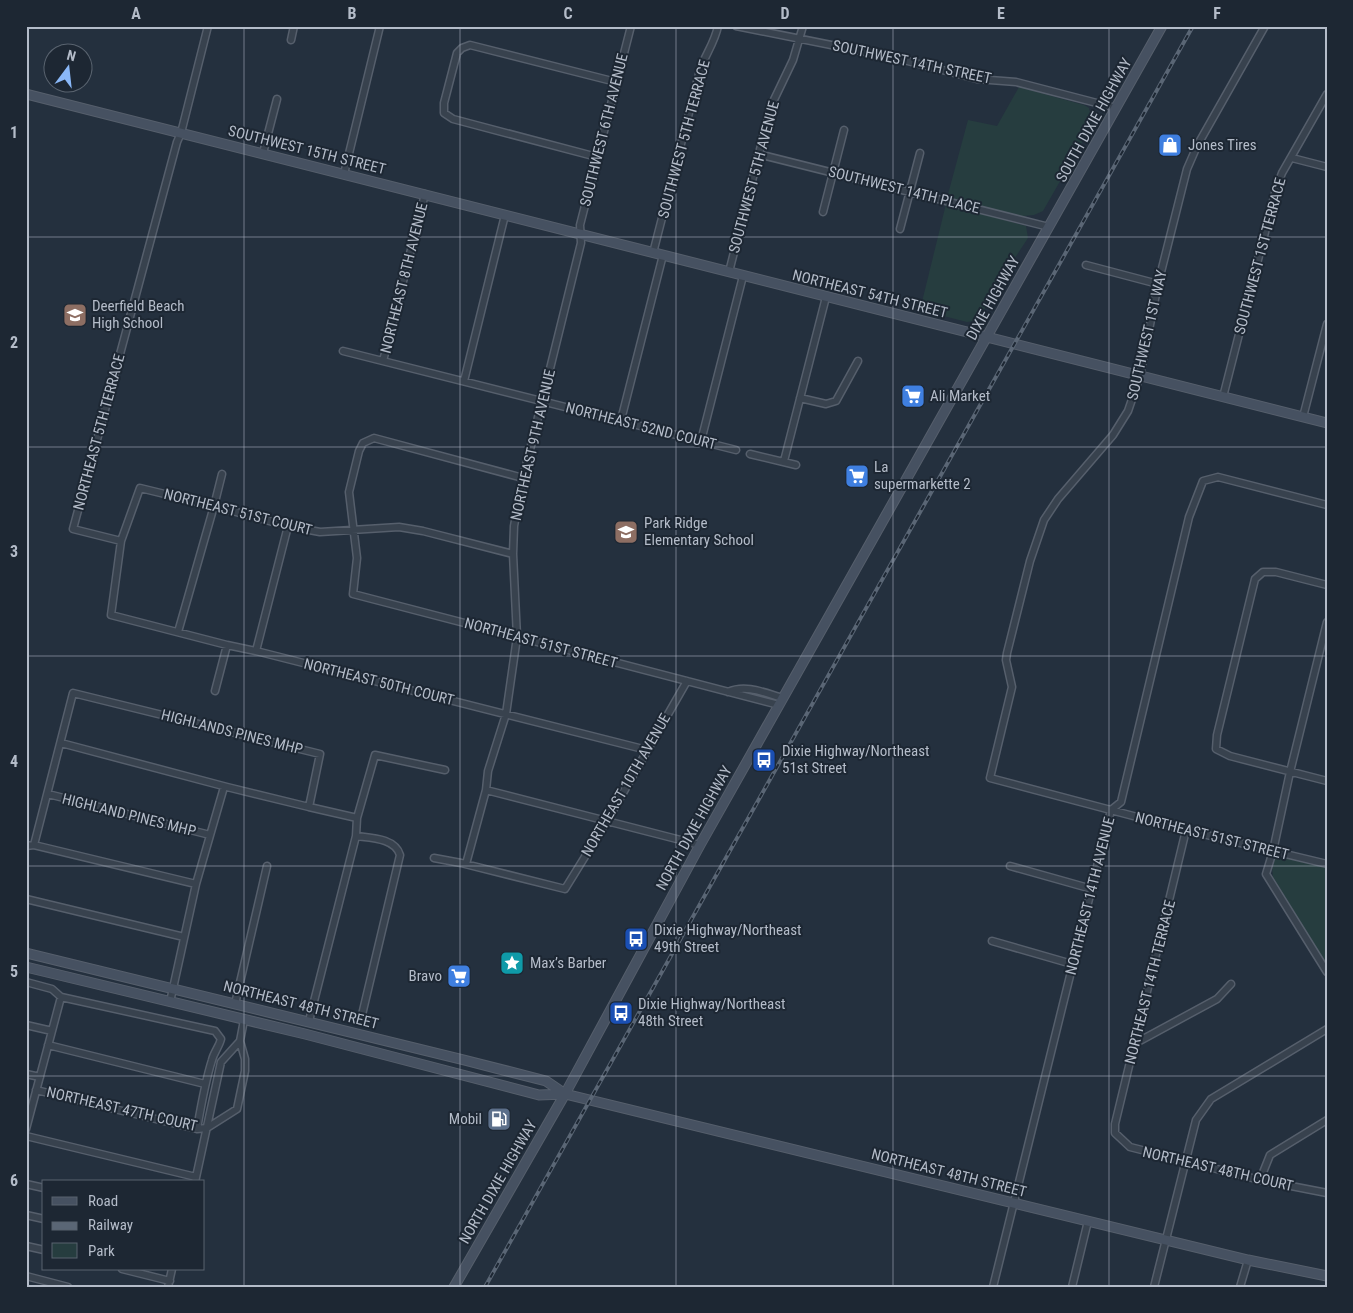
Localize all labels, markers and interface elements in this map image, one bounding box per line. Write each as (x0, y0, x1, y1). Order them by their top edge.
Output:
text: A (131, 4, 141, 23)
text: B (348, 4, 357, 23)
text: C (563, 4, 573, 23)
text: D (780, 4, 790, 23)
text: E (997, 4, 1005, 23)
text: F (1213, 4, 1221, 23)
street label: SOUTHWEST 14TH STREET (831, 36, 993, 88)
north arrow (42, 42, 92, 92)
text: N (65, 47, 78, 64)
street label: SOUTHWEST 6TH AVENUE (576, 52, 632, 208)
street label: SOUTH DIXIE HIGHWAY (1052, 55, 1136, 185)
street label: SOUTHWEST 5TH TERRACE (654, 58, 714, 220)
street label: SOUTHWEST 5TH AVENUE (725, 99, 783, 255)
street label: SOUTHWEST 15TH STREET (226, 122, 388, 178)
text: 1 (10, 123, 18, 142)
shop icon: Jones Tires (1157, 132, 1183, 158)
place label: Jones Tires (1188, 136, 1257, 154)
street label: SOUTHWEST 14TH PLACE (826, 162, 982, 218)
street label: SOUTHWEST 1ST TERRACE (1230, 176, 1290, 336)
street label: NORTHEAST 8TH AVENUE (377, 201, 431, 355)
street label: DIXIE HIGHWAY (962, 253, 1024, 343)
street label: NORTHEAST 54TH STREET (790, 266, 950, 322)
street label: SOUTHWEST 1ST WAY (1123, 268, 1171, 402)
place label: Deerfield Beach High School (92, 297, 184, 332)
school or university icon: Deerfield Beach High School (62, 302, 88, 328)
text: 2 (10, 333, 18, 352)
street label: NORTHEAST 5TH TERRACE (69, 352, 129, 512)
street label: NORTHEAST 9TH AVENUE (507, 368, 559, 522)
supermarket icon: Ali Market (900, 383, 926, 409)
place label: Ali Market (930, 387, 990, 405)
street label: NORTHEAST 52ND COURT (564, 399, 718, 454)
place label: La supermarkette 2 (874, 458, 971, 493)
supermarket icon: La supermarkette 2 (844, 463, 870, 489)
street label: NORTHEAST 51ST COURT (162, 485, 314, 539)
place label: Park Ridge Elementary School (644, 514, 754, 549)
school or university icon: Park Ridge Elementary School (613, 519, 639, 545)
text: 3 (10, 542, 18, 561)
street label: NORTHEAST 51ST STREET (463, 614, 620, 672)
street label: NORTHEAST 50TH COURT (302, 655, 456, 709)
street label: HIGHLANDS PINES MHP (159, 706, 305, 758)
street label: NORTHEAST 10TH AVENUE (578, 710, 674, 860)
place label: Dixie Highway/Northeast 51st Street (782, 742, 929, 777)
bus stop icon: Dixie Highway/Northeast 51st Street (751, 747, 777, 773)
text: 4 (10, 752, 18, 771)
street label: NORTH DIXIE HIGHWAY (652, 762, 736, 893)
street label: HIGHLAND PINES MHP (60, 790, 198, 840)
street label: NORTHEAST 51ST STREET (1133, 808, 1291, 864)
street label: NORTHEAST 14TH AVENUE (1062, 815, 1118, 977)
street label: NORTHEAST 14TH TERRACE (1121, 898, 1179, 1066)
place label: Dixie Highway/Northeast 49th Street (654, 921, 801, 956)
bus stop icon: Dixie Highway/Northeast 49th Street (623, 926, 649, 952)
place icon: Max’s Barber (499, 950, 525, 976)
place label: Max’s Barber (530, 954, 607, 972)
text: 5 (10, 962, 18, 981)
supermarket icon: Bravo (446, 963, 472, 989)
place label: Bravo (409, 967, 442, 985)
street label: NORTHEAST 48TH STREET (221, 977, 381, 1033)
place label: Dixie Highway/Northeast 48th Street (638, 995, 785, 1030)
bus stop icon: Dixie Highway/Northeast 48th Street (608, 1000, 634, 1026)
street label: NORTHEAST 47TH COURT (45, 1083, 199, 1135)
fuel station icon: Mobil (486, 1106, 512, 1132)
place label: Mobil (449, 1110, 482, 1128)
street label: NORTH DIXIE HIGHWAY (455, 1117, 541, 1247)
street label: NORTHEAST 48TH COURT (1141, 1143, 1295, 1195)
street label: NORTHEAST 48TH STREET (869, 1145, 1029, 1201)
text: 6 (10, 1171, 18, 1190)
legend (42, 1180, 205, 1270)
text: Road (88, 1192, 118, 1210)
text: Railway (88, 1216, 133, 1234)
text: Park (88, 1242, 115, 1260)

